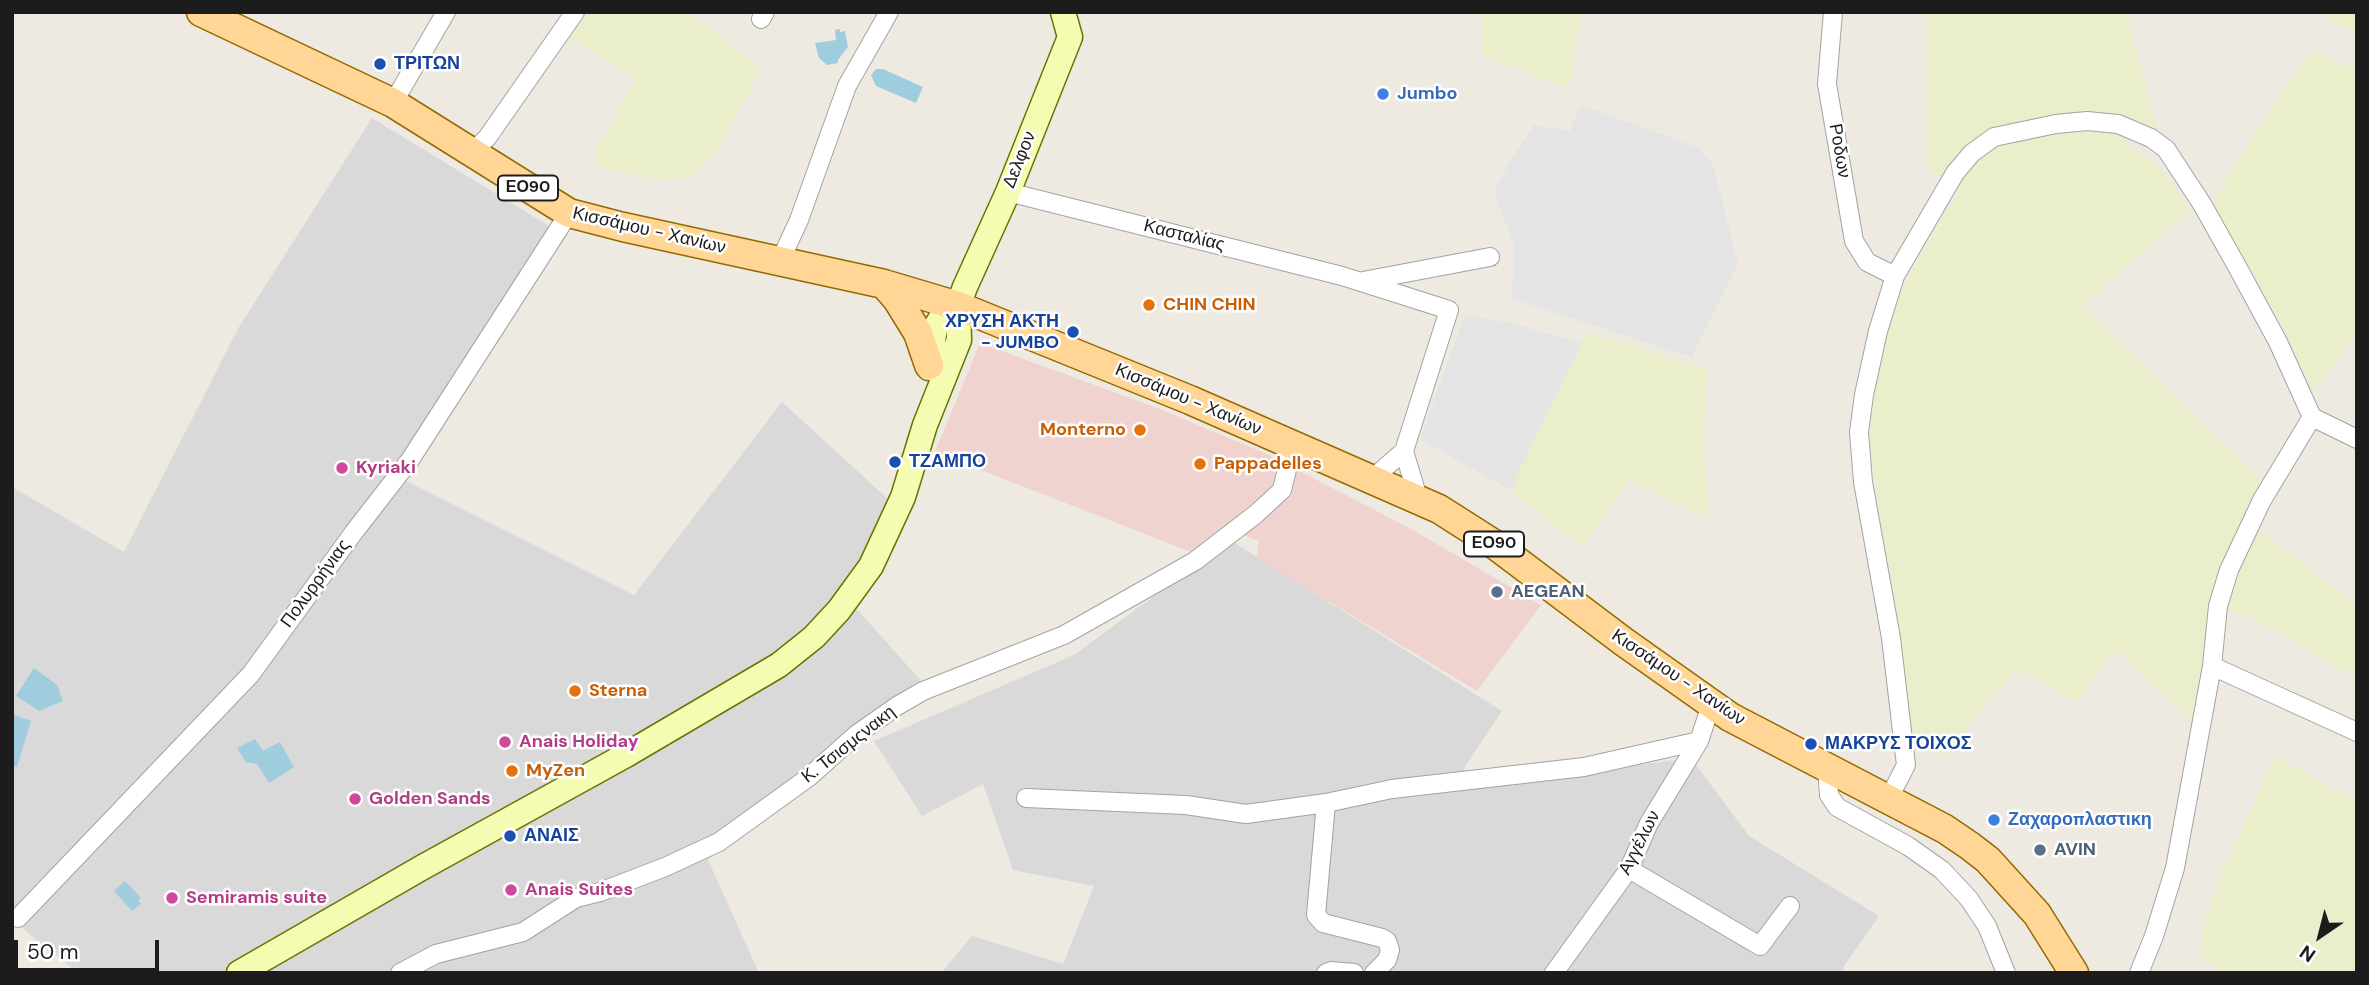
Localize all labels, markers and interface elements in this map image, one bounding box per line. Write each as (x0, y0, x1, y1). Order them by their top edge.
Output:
place label: ΤΡΙΤΩΝ (394, 53, 460, 75)
marker: ΤΡΙΤΩΝ (372, 56, 388, 72)
place label: Jumbo (1397, 83, 1458, 105)
marker: Jumbo (1375, 86, 1391, 102)
street label: Ροδων (1824, 122, 1854, 180)
street label: Δελφον (999, 128, 1041, 192)
road number: ΕΟ90 (498, 176, 558, 200)
street label: Κισσάμου - Χανίων (570, 203, 728, 259)
street label: Κασταλίας (1141, 216, 1227, 256)
place label: CHIN CHIN (1163, 294, 1256, 316)
marker: CHIN CHIN (1141, 297, 1157, 313)
place label: ΧΡΥΣΗ ΑΚΤΗ - JUMBO (945, 311, 1059, 354)
marker: ΧΡΥΣΗ ΑΚΤΗ - JUMBO (1065, 324, 1081, 340)
street label: Κισσάμου - Χανίων (1112, 359, 1264, 441)
place label: Monterno (1040, 419, 1126, 441)
marker: Monterno (1132, 422, 1148, 438)
place label: ΤΖΑΜΠΟ (909, 451, 986, 473)
place label: Pappadelles (1214, 453, 1322, 475)
marker: ΤΖΑΜΠΟ (887, 454, 903, 470)
marker: Pappadelles (1192, 456, 1208, 472)
place label: Kyriaki (356, 457, 416, 479)
marker: Kyriaki (334, 460, 350, 476)
road number: ΕΟ90 (1464, 531, 1524, 556)
street label: Πολυρρήνιας (277, 536, 355, 632)
place label: AEGEAN (1511, 581, 1585, 603)
marker: AEGEAN (1489, 584, 1505, 600)
street label: Κισσάμου - Χανίων (1607, 625, 1749, 731)
place label: Sterna (589, 680, 647, 702)
marker: Sterna (567, 683, 583, 699)
street label: Κ. Τσισμςνακη (798, 702, 900, 788)
place label: Anais Holiday (519, 731, 639, 753)
place label: ΜΑΚΡΥΣ ΤΟΙΧΟΣ (1825, 733, 1972, 755)
marker: Anais Holiday (497, 734, 513, 750)
marker: ΜΑΚΡΥΣ ΤΟΙΧΟΣ (1803, 736, 1819, 752)
place label: MyZen (526, 760, 585, 782)
marker: MyZen (504, 763, 520, 779)
place label: Golden Sands (369, 788, 491, 810)
marker: Golden Sands (347, 791, 363, 807)
street label: Αγγέλων (1615, 807, 1665, 879)
place label: Ζαχαροπλαστικη (2008, 809, 2152, 831)
marker: Ζαχαροπλαστικη (1986, 812, 2002, 828)
place label: ΑΝΑΙΣ (524, 825, 579, 847)
marker: ΑΝΑΙΣ (502, 828, 518, 844)
place label: AVIN (2054, 839, 2096, 861)
marker: AVIN (2032, 842, 2048, 858)
place label: Anais Suites (525, 879, 633, 901)
marker: Anais Suites (503, 882, 519, 898)
place label: Semiramis suite (186, 887, 327, 909)
marker: Semiramis suite (164, 890, 180, 906)
north arrow (2285, 901, 2355, 971)
scale bar (18, 926, 163, 970)
text: 50 m (27, 938, 78, 966)
text: N (2295, 939, 2321, 968)

